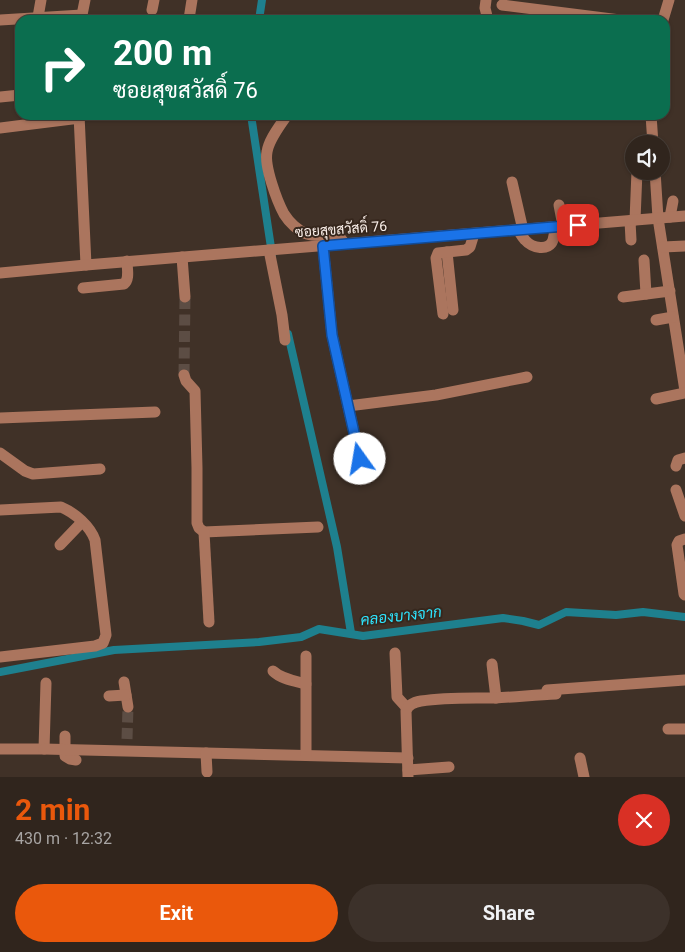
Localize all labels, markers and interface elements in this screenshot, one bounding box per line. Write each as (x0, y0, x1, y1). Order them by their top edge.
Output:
text: 200 m (113, 33, 212, 74)
icon: right (30, 35, 95, 100)
text: ซอยสุขสวัสดิ์ 76 (113, 78, 258, 103)
map controls (625, 135, 670, 180)
button: sound (625, 135, 670, 180)
pin (557, 204, 599, 246)
icon: arrive (564, 211, 592, 239)
street label: ซอยสุขสวัสดิ์ 76 (294, 213, 388, 242)
position arrow (333, 432, 385, 484)
water label: คลองบางจาก (360, 603, 442, 629)
text: 2 min (15, 792, 90, 827)
button: close (618, 794, 670, 846)
text: 430 m · 12:32 (15, 829, 112, 848)
button: Exit (15, 884, 338, 942)
button: Share (348, 884, 670, 942)

